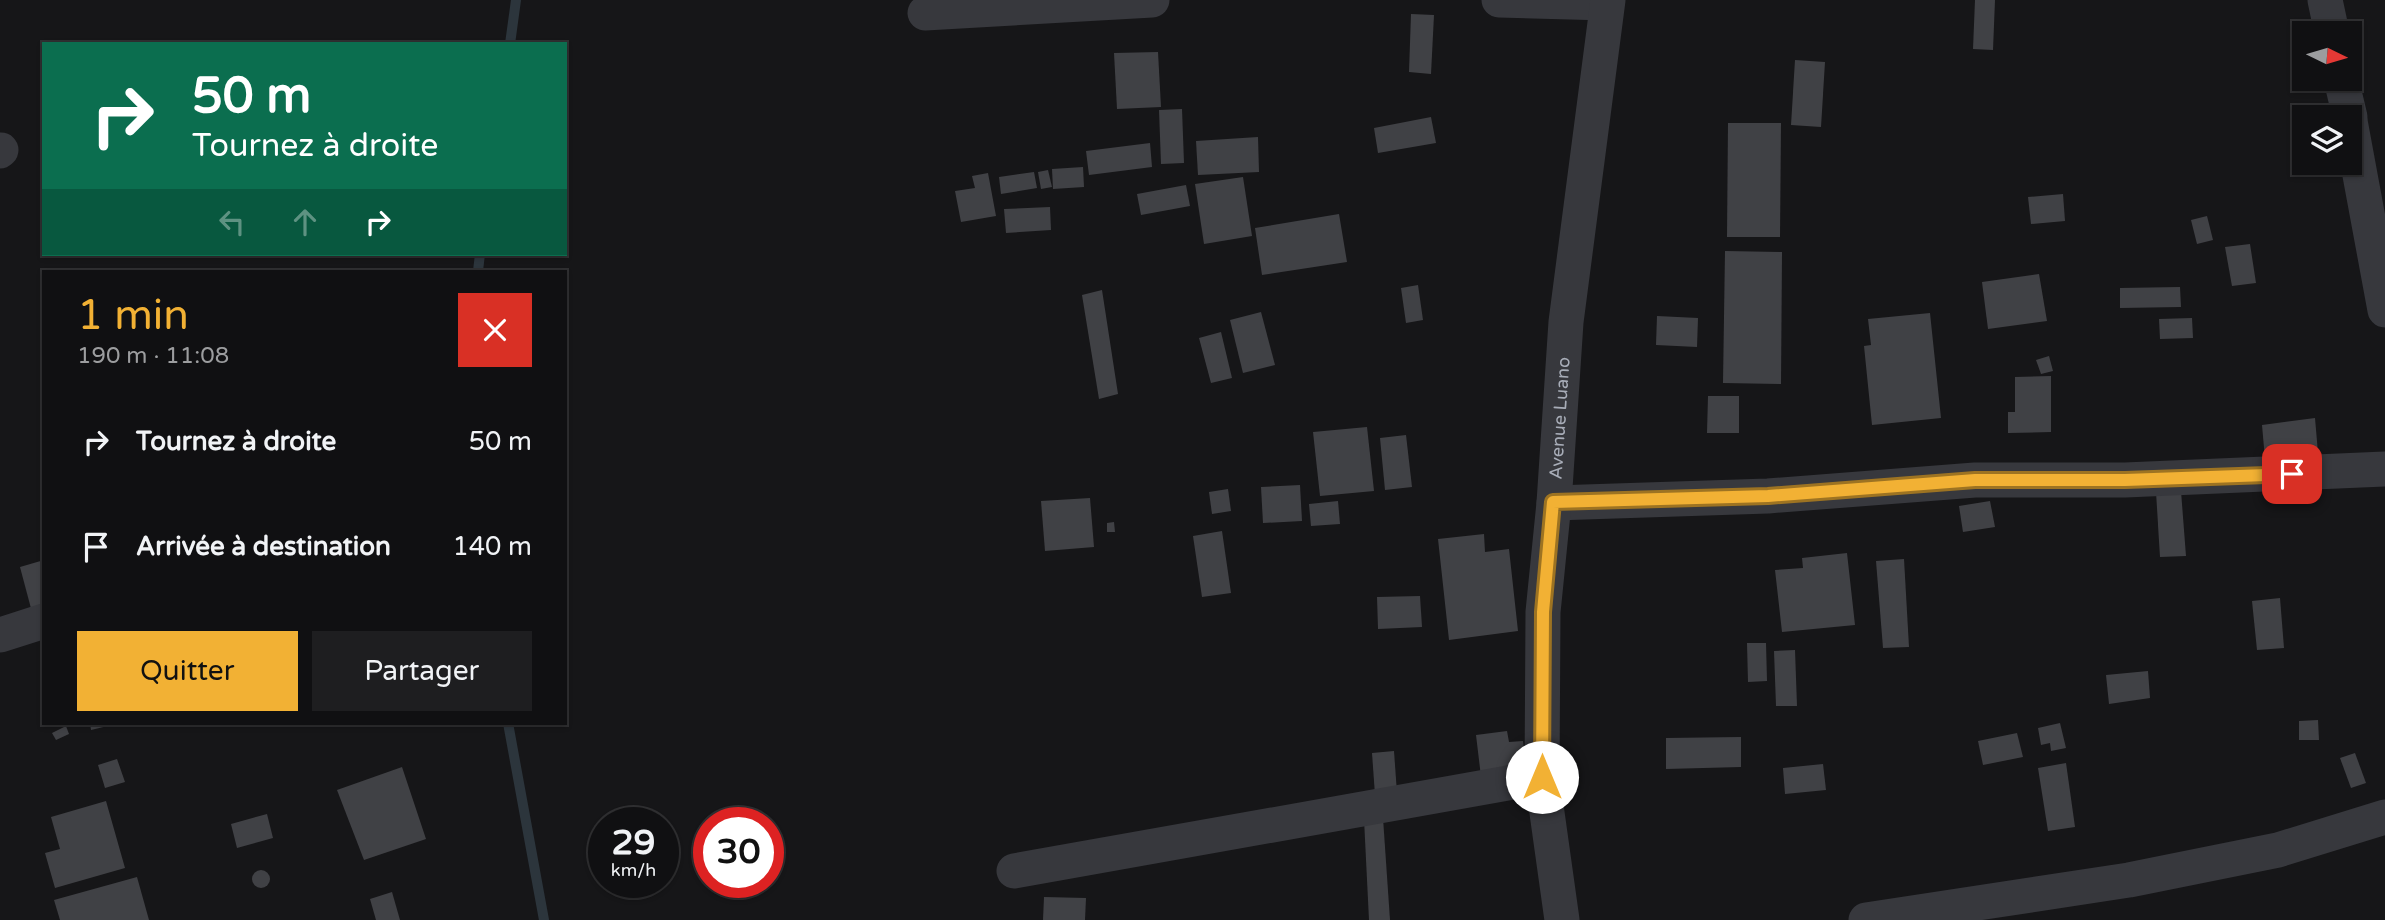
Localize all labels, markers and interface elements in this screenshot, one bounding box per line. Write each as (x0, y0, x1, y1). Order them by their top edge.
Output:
north arrow (2292, 21, 2362, 91)
map controls (2292, 21, 2362, 175)
text: 50 m (192, 67, 311, 126)
icon: right (77, 70, 168, 161)
button: layers (2292, 105, 2362, 175)
text: Tournez à droite (192, 127, 438, 165)
icon: left (213, 203, 251, 241)
icon: ahead (286, 203, 324, 241)
icon: right (359, 203, 397, 241)
text: 1 min (77, 290, 189, 341)
button: close (458, 293, 532, 367)
text: 190 m · 11:08 (77, 342, 229, 370)
street label: Avenue Luano (1545, 356, 1575, 480)
icon: right (77, 423, 115, 461)
text: Tournez à droite (136, 426, 336, 457)
text: 50 m (469, 426, 532, 457)
pin (2262, 444, 2322, 504)
icon: arrive (2273, 455, 2311, 493)
icon: arrive (77, 528, 115, 566)
text: Arrivée à destination (136, 531, 391, 562)
text: 140 m (452, 531, 532, 562)
button: Quitter (77, 631, 298, 711)
button: Partager (312, 631, 532, 711)
position arrow (1505, 740, 1579, 814)
speed limit sign: 30 (693, 807, 784, 898)
text: 29 (612, 822, 655, 864)
text: km/h (611, 859, 656, 881)

